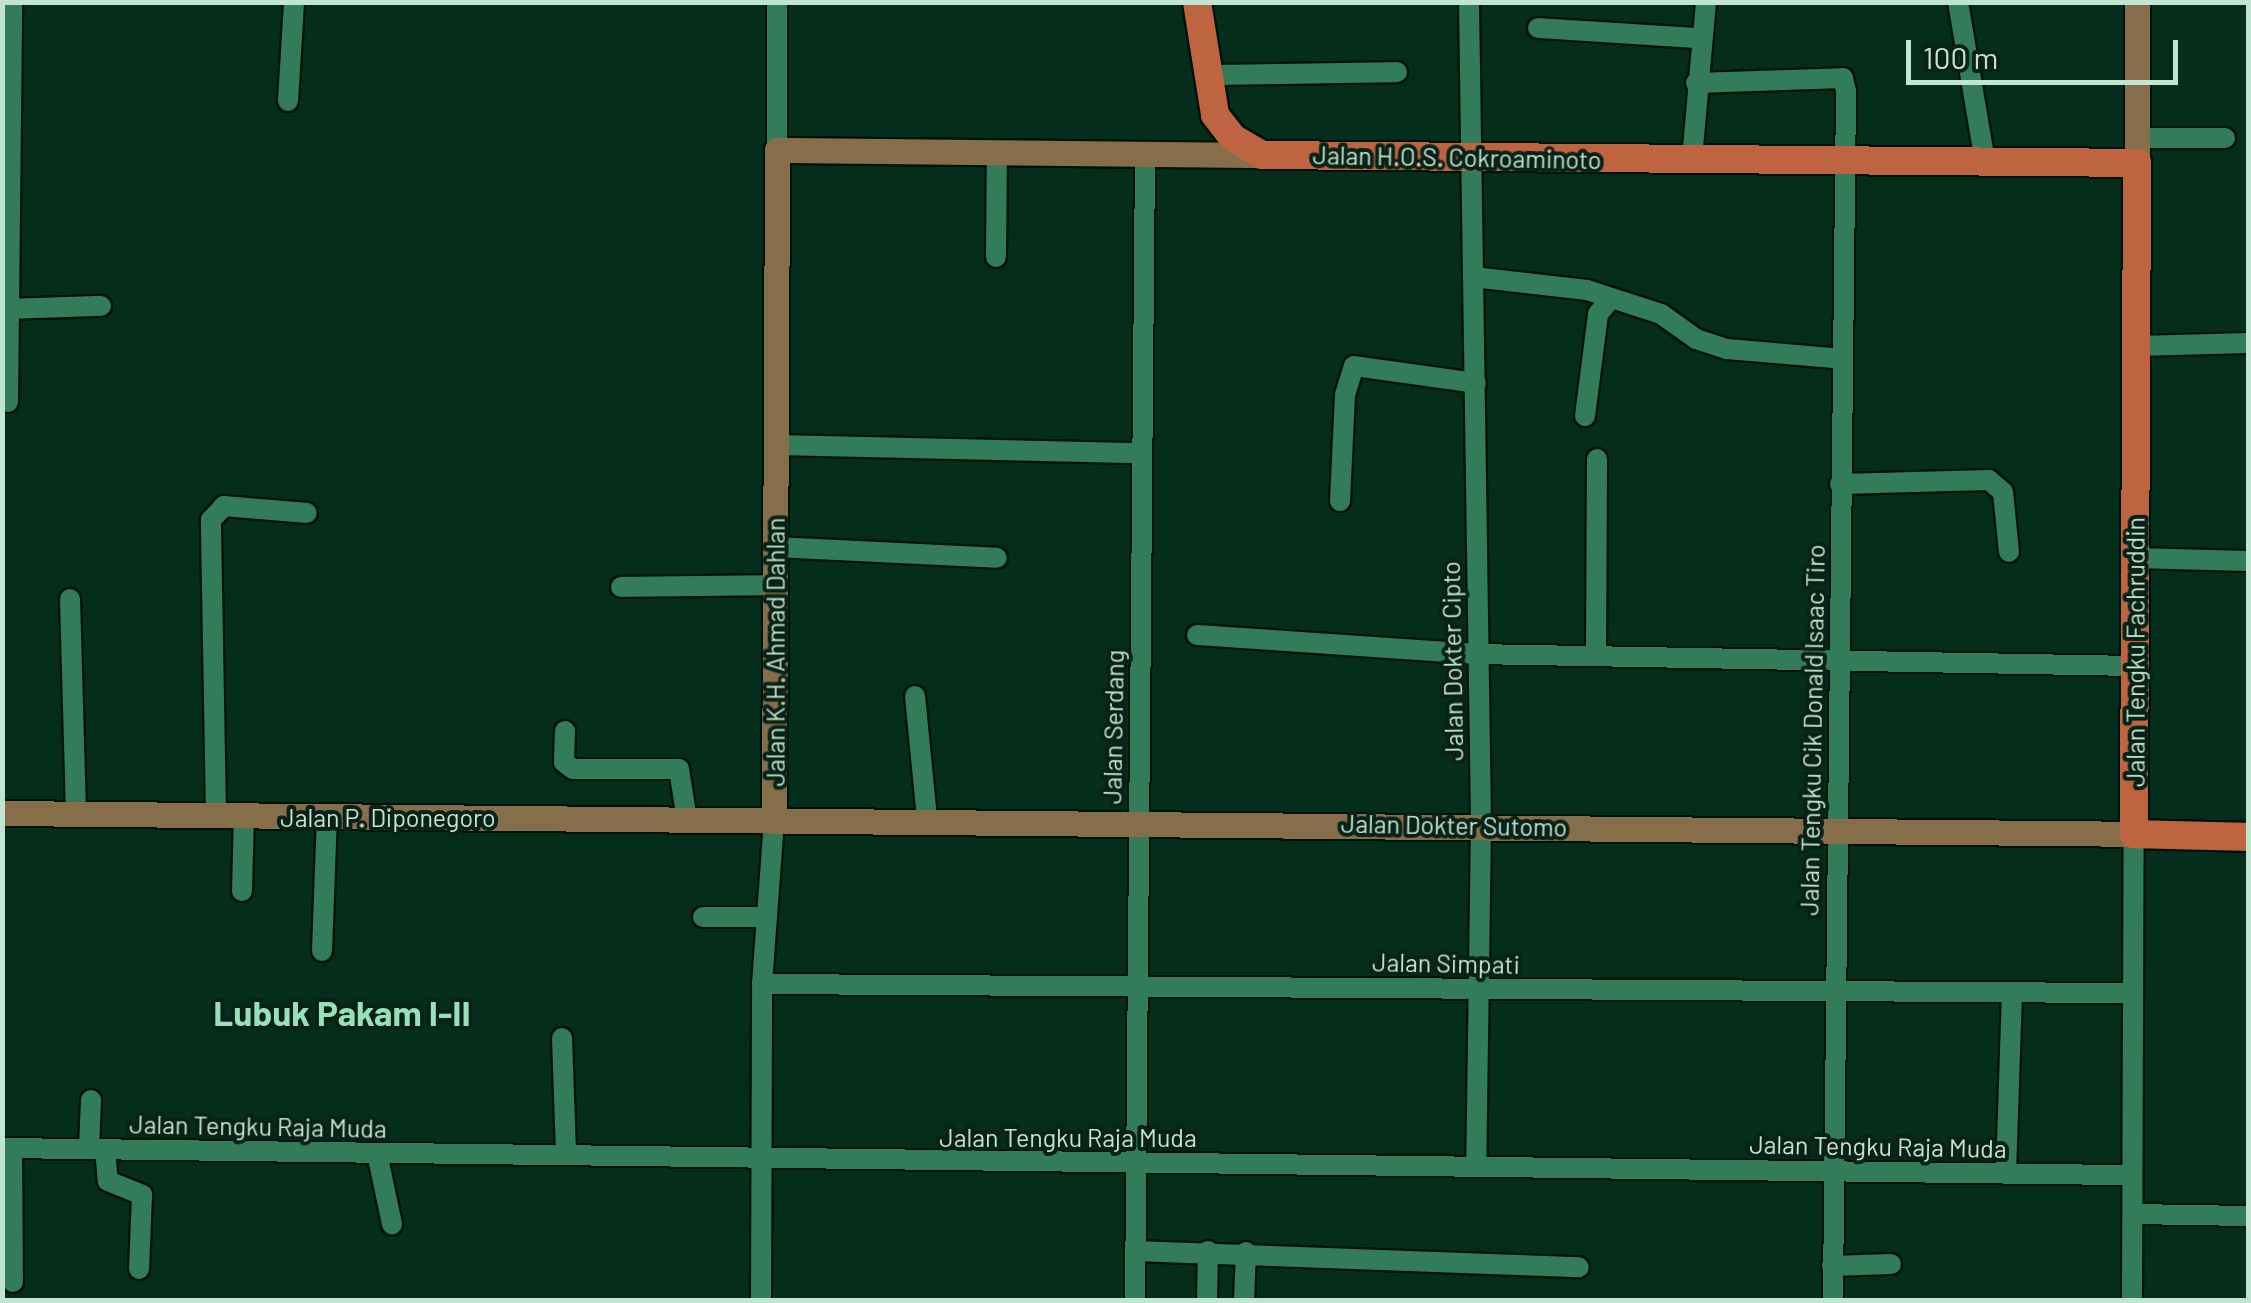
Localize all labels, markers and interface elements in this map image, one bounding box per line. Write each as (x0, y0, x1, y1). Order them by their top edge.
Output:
scale bar (1911, 20, 2184, 82)
text: 100 m (1923, 39, 1998, 75)
street label: Jalan H.O.S. Cokroaminoto (1312, 139, 1602, 175)
street label: Jalan K.H. Ahmad Dahlan (760, 517, 790, 787)
street label: Jalan Tengku Fachruddin (2120, 517, 2150, 787)
street label: Jalan Tengku Cik Donald Isaac Tiro (1794, 544, 1830, 916)
street label: Jalan Dokter Cipto (1435, 561, 1469, 761)
street label: Jalan Serdang (1097, 650, 1129, 804)
street label: Jalan P. Diponegoro (280, 802, 496, 832)
street label: Jalan Dokter Sutomo (1341, 808, 1567, 842)
street label: Jalan Simpati (1372, 947, 1520, 979)
district label: Lubuk Pakam I-II (213, 991, 471, 1033)
street label: Jalan Tengku Raja Muda (129, 1109, 387, 1143)
street label: Jalan Tengku Raja Muda (939, 1122, 1197, 1152)
street label: Jalan Tengku Raja Muda (1749, 1129, 2007, 1163)

